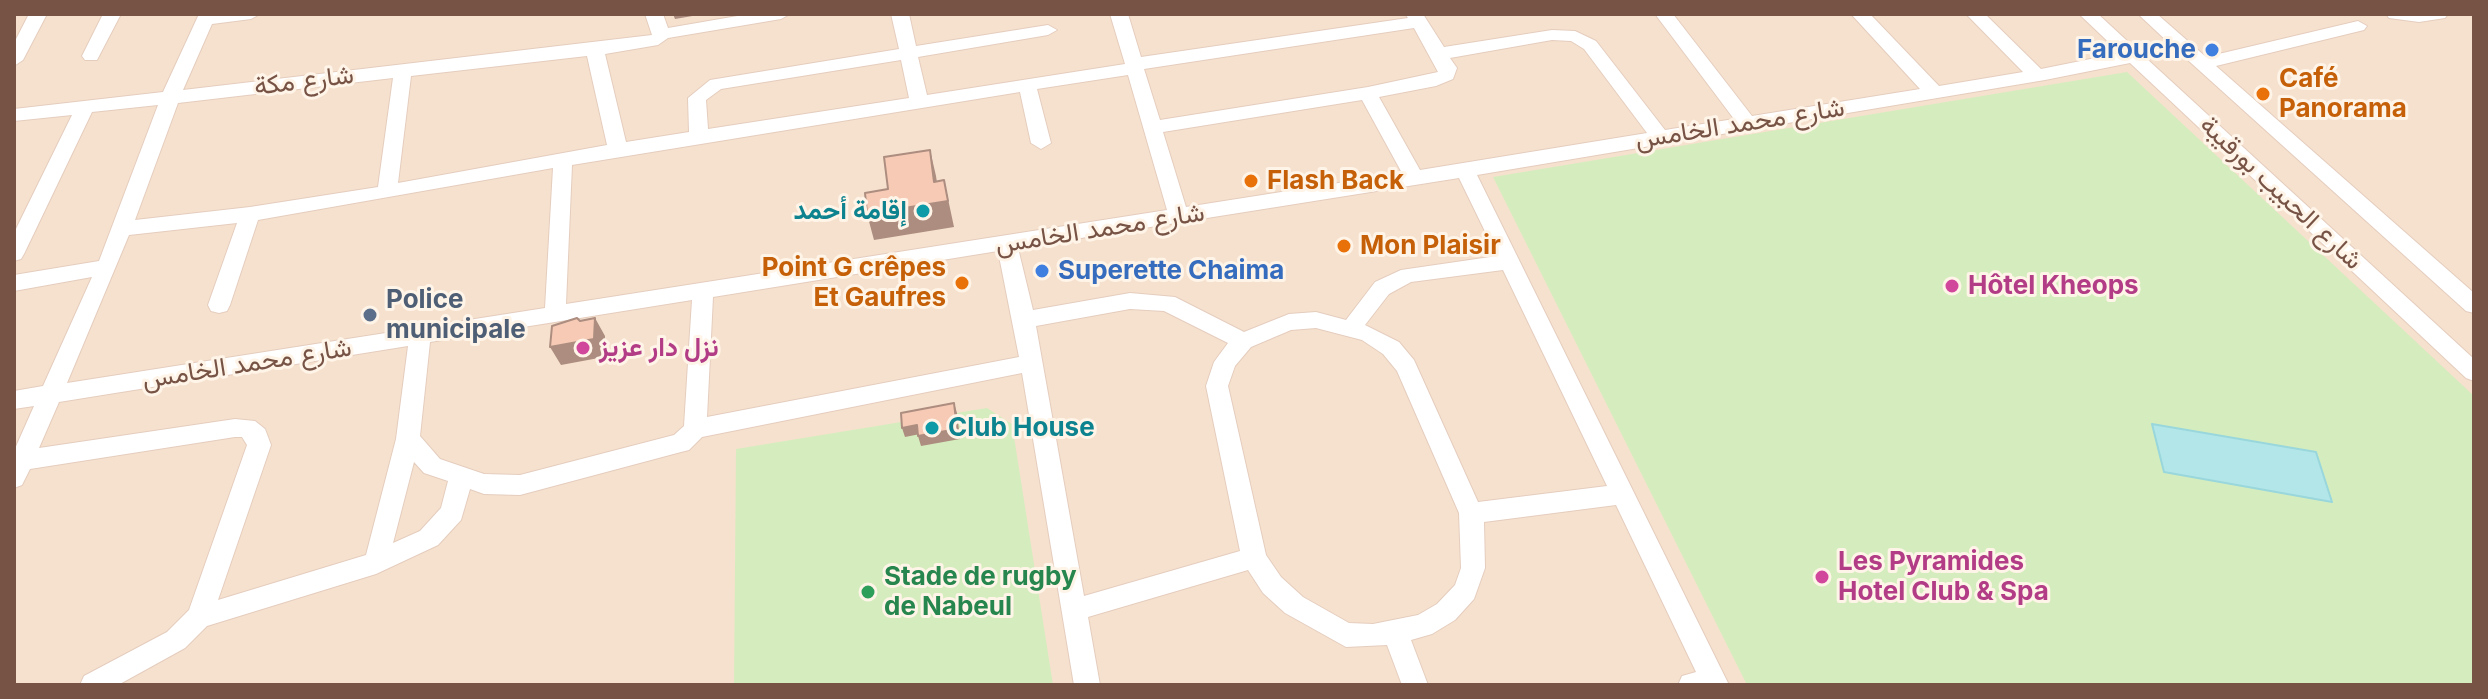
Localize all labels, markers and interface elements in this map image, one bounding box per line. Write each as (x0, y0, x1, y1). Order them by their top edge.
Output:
place label: Farouche (2077, 34, 2196, 66)
marker: Farouche (2203, 41, 2221, 59)
street label: شارع مكة (252, 59, 356, 103)
place label: Café Panorama (2279, 63, 2407, 124)
marker: Café Panorama (2254, 85, 2272, 103)
street label: شارع محمد الخامس (1633, 92, 1847, 156)
street label: شارع الحبيب بورقيبة (2193, 110, 2369, 276)
place label: Flash Back (1267, 165, 1404, 197)
marker: Flash Back (1242, 172, 1260, 190)
place label: إقامة أحمد (793, 195, 907, 227)
street label: شارع محمد الخامس (993, 197, 1207, 261)
marker: إقامة أحمد (914, 202, 932, 220)
place label: Mon Plaisir (1360, 230, 1501, 262)
marker: Mon Plaisir (1335, 237, 1353, 255)
place label: Point G crêpes Et Gaufres (762, 252, 946, 314)
place label: Superette Chaima (1058, 255, 1284, 287)
marker: Superette Chaima (1033, 262, 1051, 280)
place label: Hôtel Kheops (1968, 270, 2139, 302)
marker: Point G crêpes Et Gaufres (953, 274, 971, 292)
marker: Hôtel Kheops (1943, 277, 1961, 295)
place label: Police municipale (386, 284, 526, 346)
marker: Police municipale (361, 306, 379, 324)
street label: شارع محمد الخامس (140, 332, 354, 396)
place label: نزل دار عزيز (599, 332, 719, 364)
marker: نزل دار عزيز (574, 339, 592, 357)
place label: Club House (948, 412, 1095, 444)
marker: Club House (923, 419, 941, 437)
place label: Les Pyramides Hotel Club & Spa (1838, 546, 2049, 608)
place label: Stade de rugby de Nabeul (884, 561, 1077, 622)
marker: Les Pyramides Hotel Club & Spa (1813, 568, 1831, 586)
marker: Stade de rugby de Nabeul (859, 583, 877, 601)

